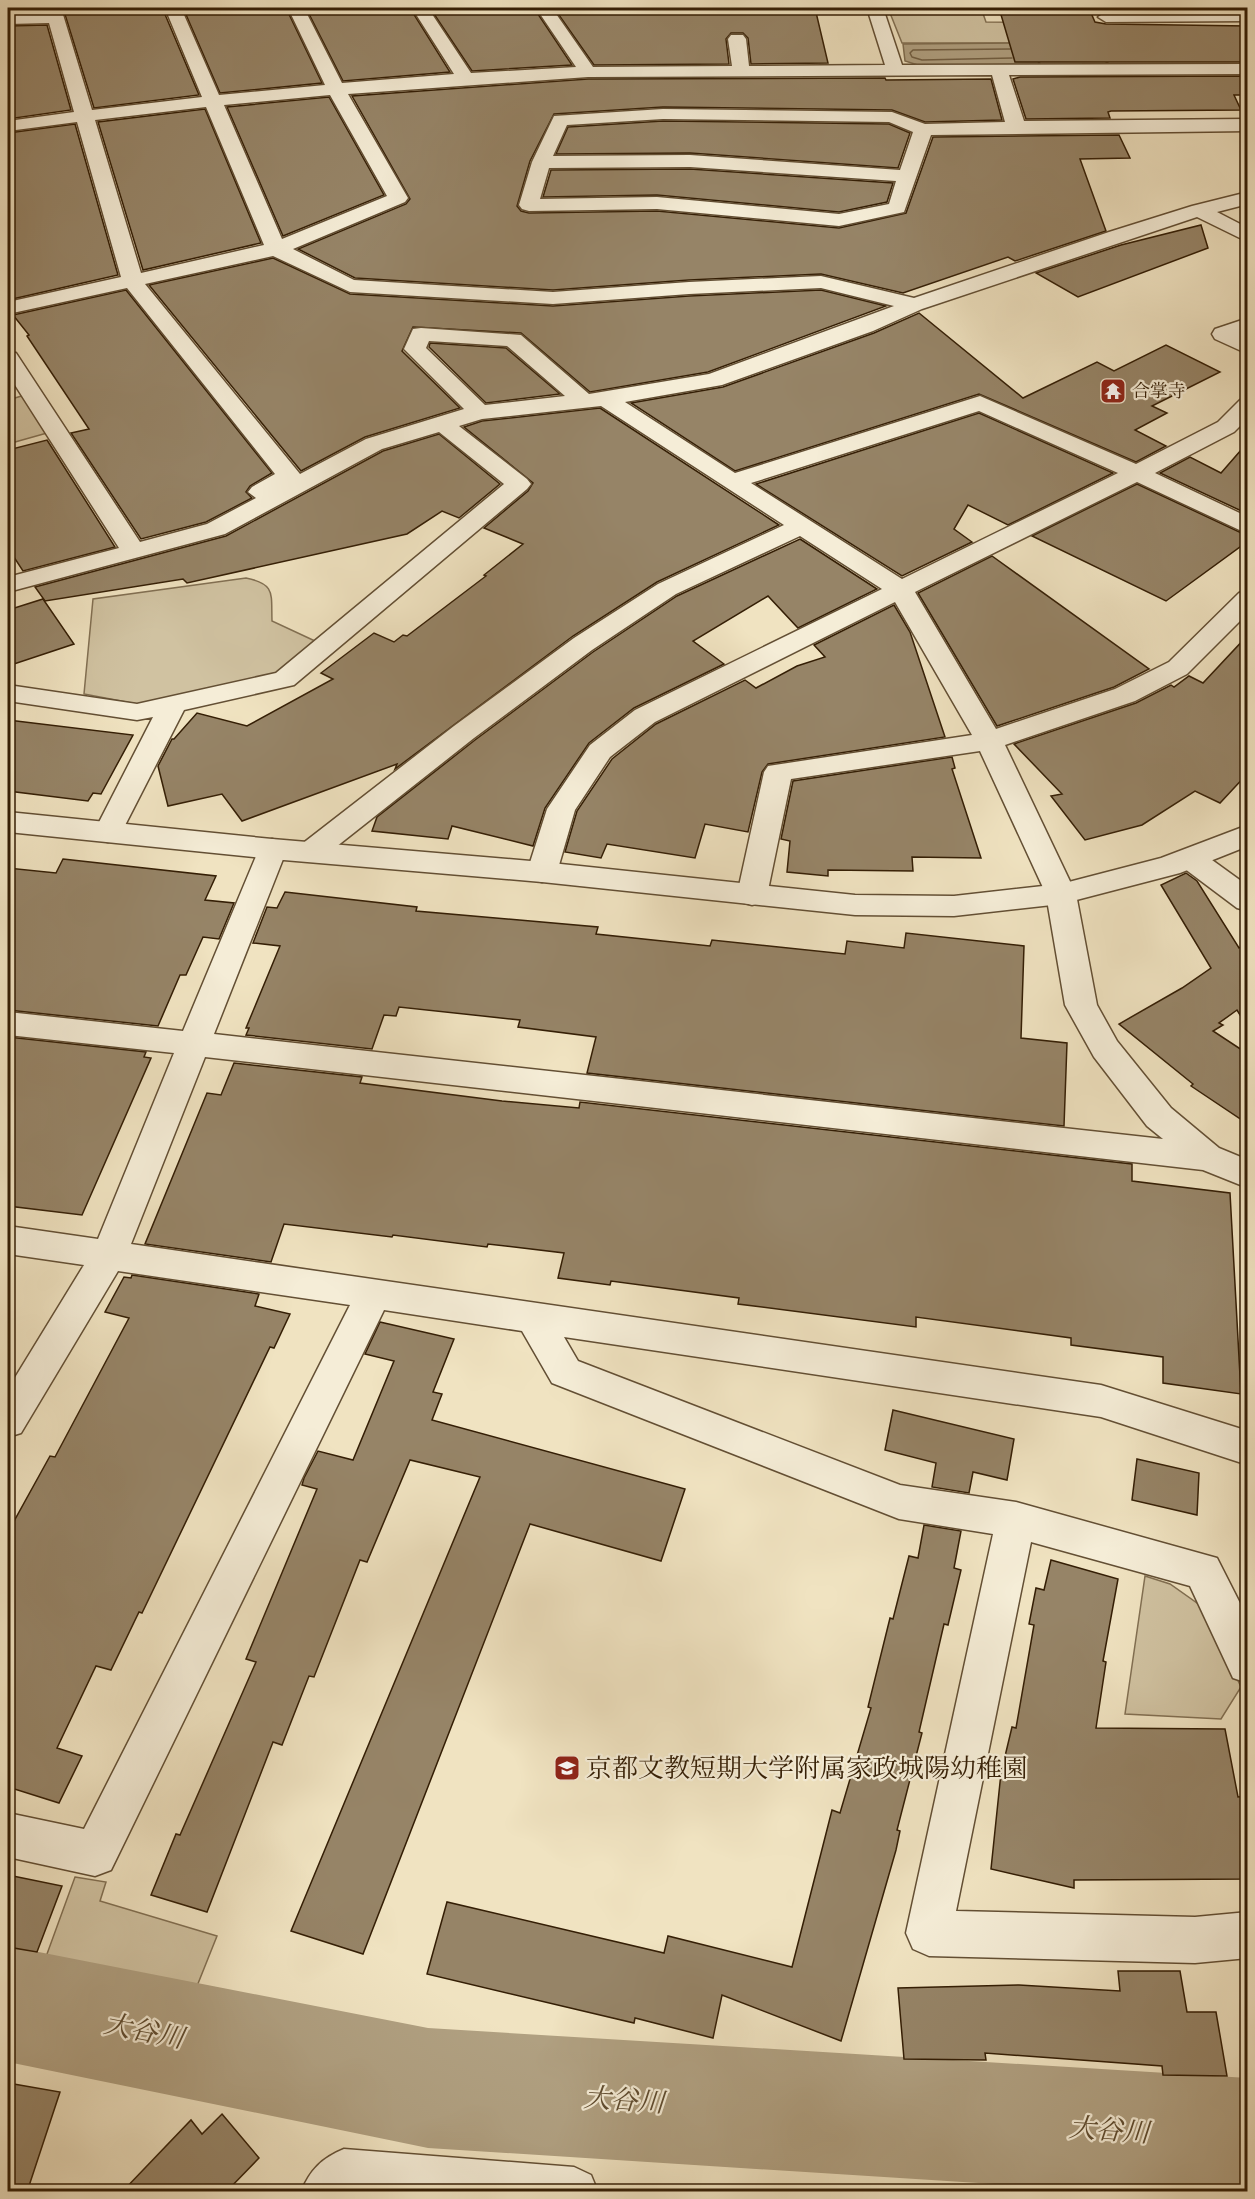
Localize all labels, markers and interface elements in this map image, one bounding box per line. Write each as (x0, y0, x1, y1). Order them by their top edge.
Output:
temple icon: 合掌寺 (1098, 376, 1128, 406)
place label: 合掌寺 (1132, 379, 1186, 403)
place label: 京都文教短期大学附属家政城陽幼稚園 (586, 1751, 1028, 1786)
school or university icon: 京都文教短期大学附属家政城陽幼稚園 (552, 1753, 582, 1783)
water label: 大谷川 (101, 2006, 190, 2057)
water label: 大谷川 (582, 2079, 669, 2121)
water label: 大谷川 (1067, 2109, 1154, 2151)

